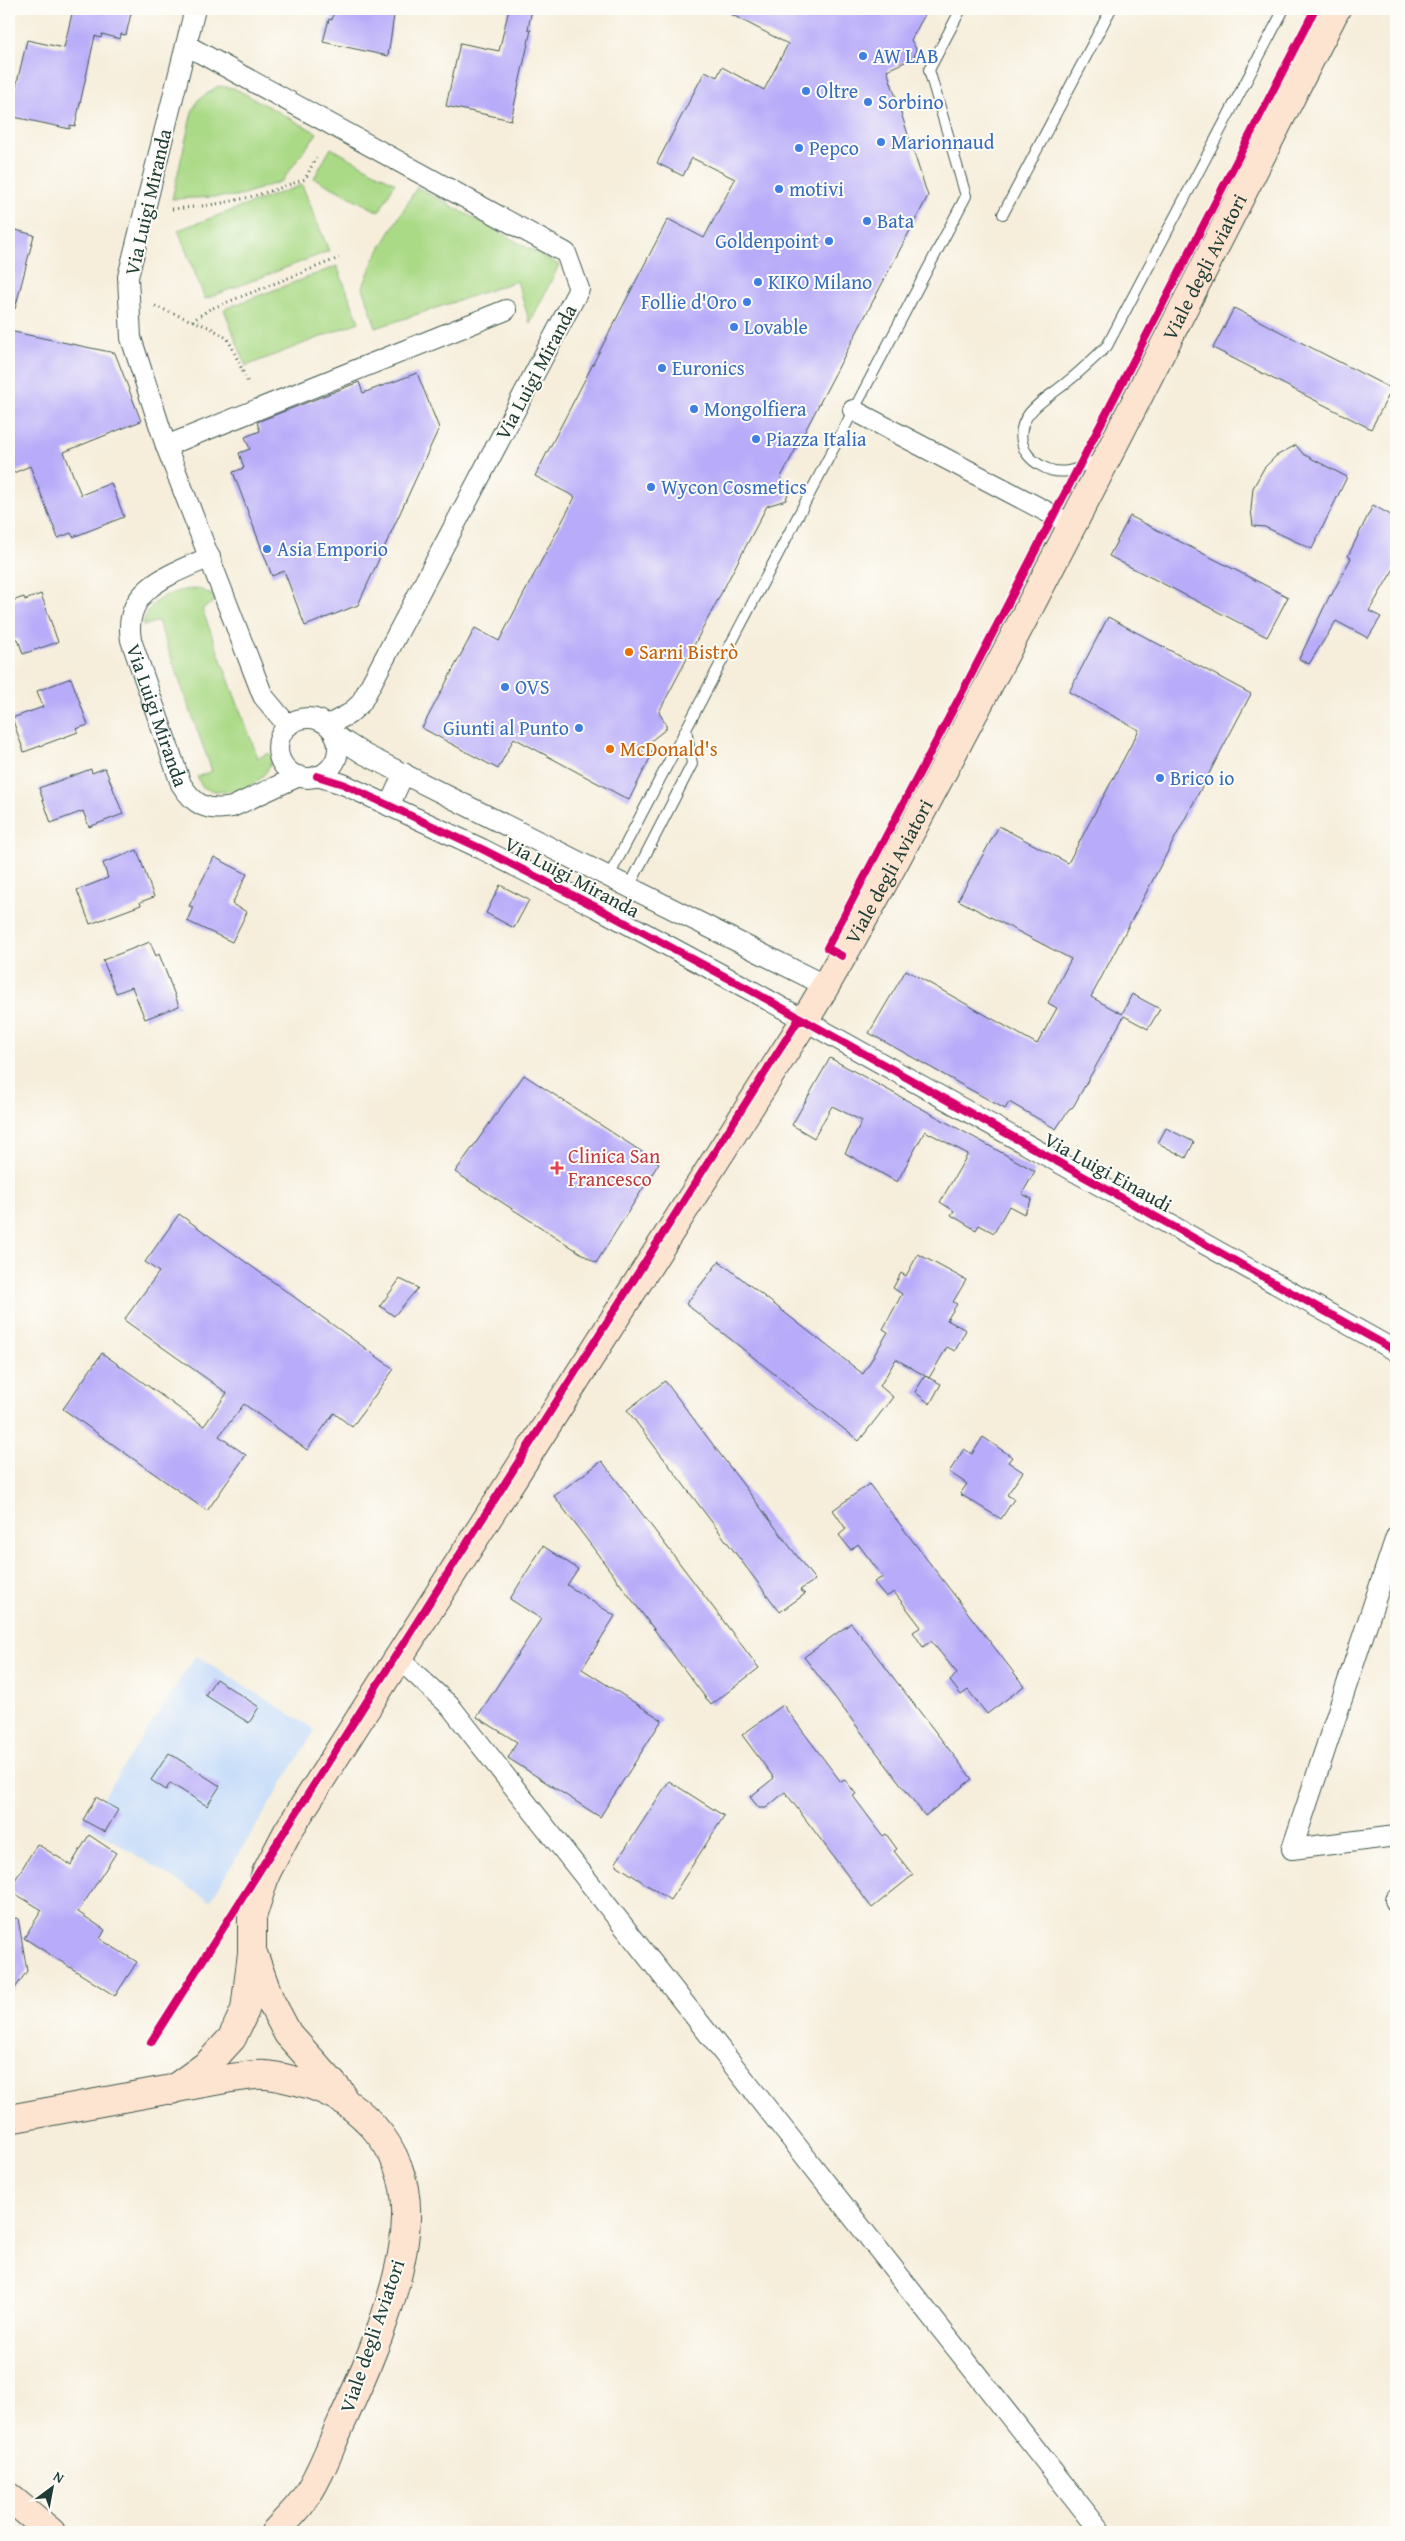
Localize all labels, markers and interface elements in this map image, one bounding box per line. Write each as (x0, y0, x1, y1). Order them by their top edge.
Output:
place label: AW LAB (873, 41, 939, 70)
marker: AW LAB (857, 50, 869, 62)
place label: Oltre (816, 76, 858, 105)
marker: Oltre (800, 85, 812, 97)
place label: Sorbino (878, 87, 944, 116)
marker: Sorbino (862, 96, 874, 108)
street label: Via Luigi Miranda (117, 125, 179, 278)
place label: Marionnaud (891, 127, 995, 156)
place label: Pepco (809, 133, 859, 162)
marker: Marionnaud (875, 136, 887, 148)
marker: Pepco (793, 142, 805, 154)
place label: motivi (789, 174, 844, 203)
marker: motivi (773, 183, 785, 195)
street label: Viale degli Aviatori (1155, 188, 1254, 345)
place label: Bata (877, 206, 915, 235)
marker: Bata (861, 215, 873, 227)
place label: Goldenpoint (715, 226, 819, 255)
marker: Goldenpoint (823, 235, 835, 247)
place label: KIKO Milano (768, 267, 872, 296)
marker: KIKO Milano (752, 276, 764, 288)
place label: Follie d'Oro (641, 287, 737, 316)
marker: Follie d'Oro (741, 296, 753, 308)
street label: Via Luigi Miranda (488, 298, 584, 445)
place label: Lovable (744, 312, 808, 341)
marker: Lovable (728, 321, 740, 333)
place label: Euronics (672, 353, 745, 382)
marker: Euronics (656, 362, 668, 374)
place label: Mongolfiera (704, 394, 807, 423)
marker: Mongolfiera (688, 403, 700, 415)
place label: Piazza Italia (766, 424, 867, 453)
marker: Piazza Italia (750, 433, 762, 445)
place label: Wycon Cosmetics (661, 472, 807, 501)
marker: Wycon Cosmetics (645, 481, 657, 493)
place label: Asia Emporio (277, 534, 388, 563)
marker: Asia Emporio (261, 543, 273, 555)
place label: Sarni Bistrò (639, 637, 738, 666)
street label: Via Luigi Miranda (119, 640, 196, 791)
marker: Sarni Bistrò (623, 646, 635, 658)
place label: OVS (515, 672, 549, 701)
marker: OVS (499, 681, 511, 693)
place label: Giunti al Punto (443, 713, 569, 742)
marker: Giunti al Punto (573, 722, 585, 734)
place label: McDonald's (620, 734, 718, 763)
marker: McDonald's (604, 743, 616, 755)
place label: Brico io (1170, 763, 1235, 792)
marker: Brico io (1154, 772, 1166, 784)
street label: Viale degli Aviatori (837, 794, 940, 949)
street label: Via Luigi Miranda (499, 829, 646, 925)
street label: Via Luigi Einaudi (1039, 1124, 1178, 1219)
place label: Clinica San Francesco (568, 1141, 660, 1193)
marker: Clinica San Francesco (550, 1161, 564, 1175)
street label: Viale degli Aviatori (332, 2255, 411, 2416)
north arrow (28, 2464, 78, 2514)
text: N (50, 2466, 69, 2488)

